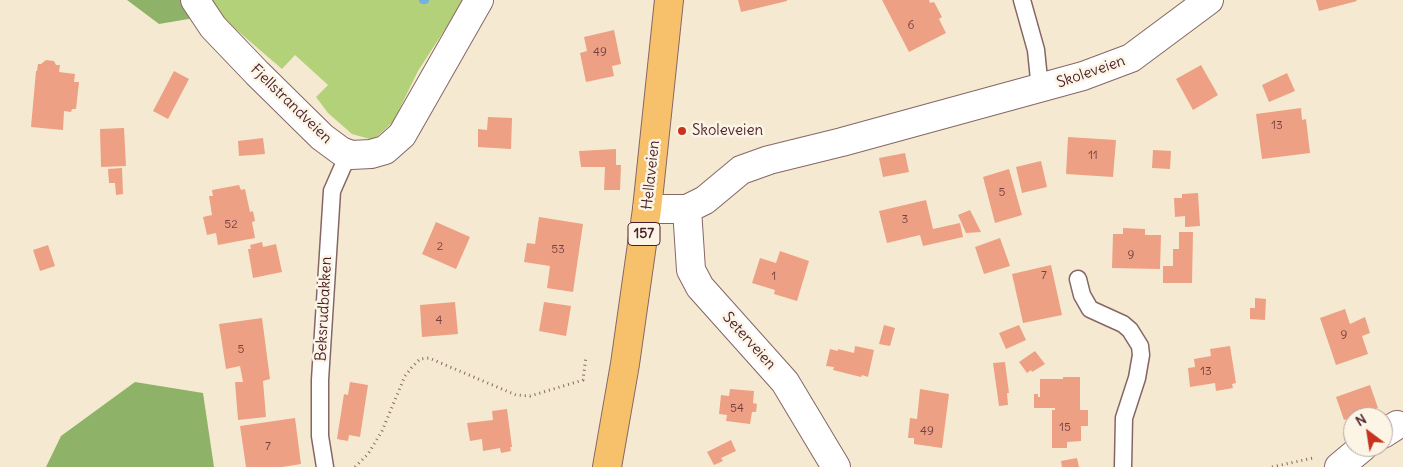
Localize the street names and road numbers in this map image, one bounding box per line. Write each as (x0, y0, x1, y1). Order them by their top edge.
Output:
street label: Skoleveien (1054, 52, 1128, 92)
street label: Fjellstrandveien (247, 61, 335, 147)
street label: Hellaveien (638, 139, 664, 211)
road number: 157 (628, 222, 660, 245)
street label: Beksrudbakken (312, 256, 336, 362)
street label: Seterveien (719, 309, 779, 373)

